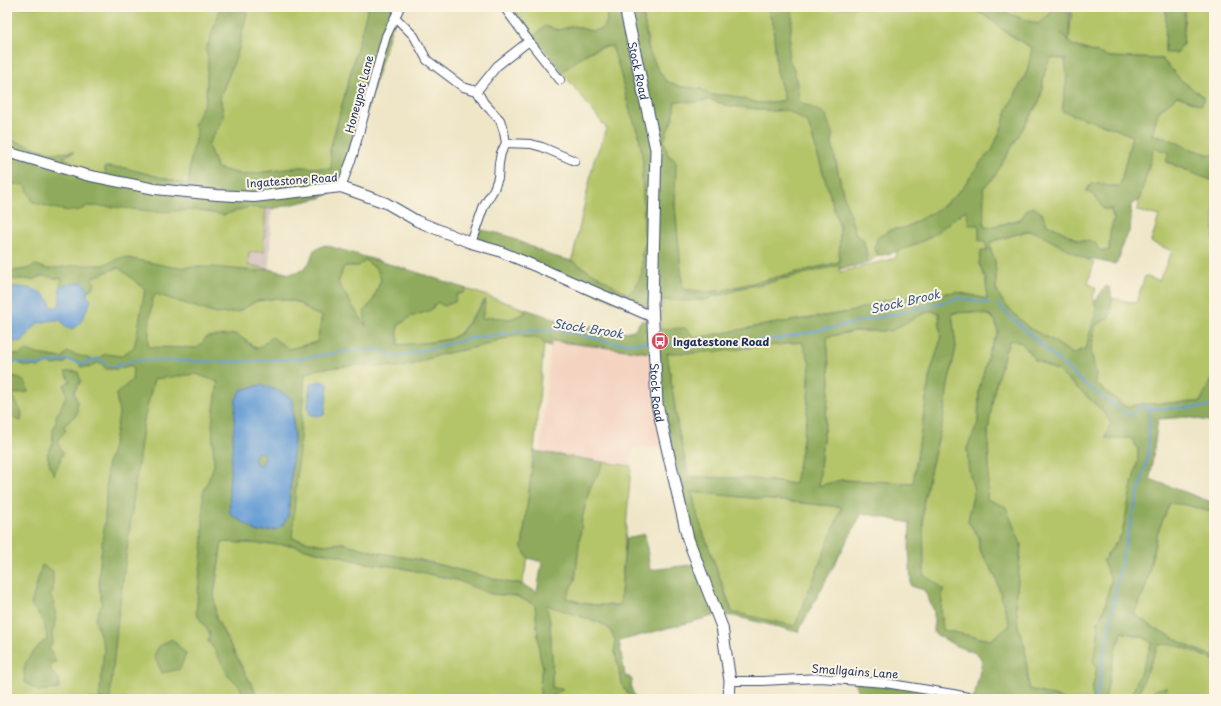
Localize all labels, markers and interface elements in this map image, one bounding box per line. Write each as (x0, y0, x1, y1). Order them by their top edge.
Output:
street label: Stock Road (624, 40, 654, 101)
street label: Honeypot Lane (340, 53, 378, 135)
street label: Ingatestone Road (246, 168, 338, 192)
water label: Stock Brook (868, 284, 943, 318)
water label: Stock Brook (552, 314, 626, 343)
bus stop icon: Ingatestone Road (650, 331, 670, 351)
place label: Ingatestone Road (673, 333, 770, 350)
street label: Stock Road (646, 362, 669, 424)
street label: Smallgains Lane (811, 659, 899, 683)

